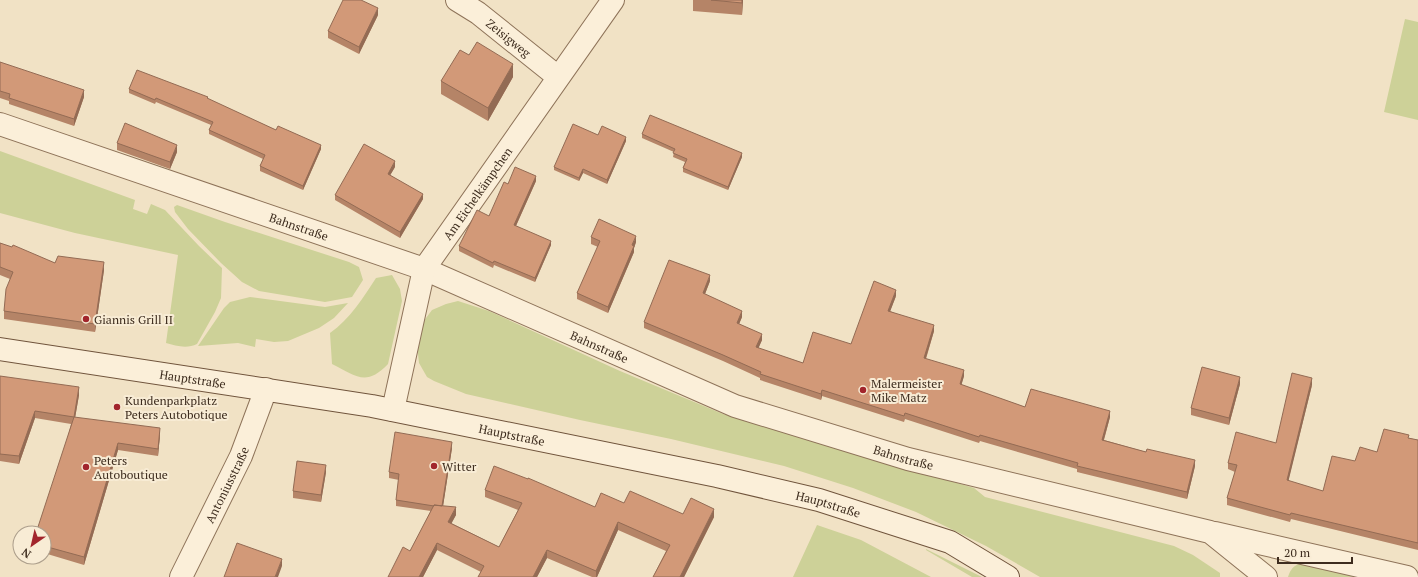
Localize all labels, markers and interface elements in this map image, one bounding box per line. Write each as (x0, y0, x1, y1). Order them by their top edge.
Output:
street label: Zeisigweg (483, 15, 535, 60)
street label: Am Eichelkämpchen (440, 144, 515, 242)
street label: Bahnstraße (267, 209, 331, 243)
place label: Giannis Grill II (94, 312, 173, 327)
marker: Giannis Grill II (81, 314, 91, 324)
street label: Bahnstraße (568, 327, 631, 366)
street label: Hauptstraße (159, 366, 227, 391)
place label: Malermeister Mike Matz (871, 376, 942, 405)
marker: Malermeister Mike Matz (858, 385, 868, 395)
place label: Kundenparkplatz Peters Autobotique (125, 393, 228, 422)
marker: Kundenparkplatz Peters Autobotique (112, 402, 122, 412)
street label: Hauptstraße (478, 420, 546, 448)
street label: Bahnstraße (872, 441, 935, 472)
street label: Antoniusstraße (202, 444, 251, 525)
place label: Peters Autoboutique (94, 453, 168, 482)
place label: Witter (442, 459, 477, 474)
marker: Witter (429, 461, 439, 471)
marker: Peters Autoboutique (81, 462, 91, 472)
street label: Hauptstraße (794, 487, 862, 520)
north arrow (12, 525, 52, 565)
scale bar (1278, 539, 1352, 565)
text: N (18, 545, 34, 561)
text: 20 m (1284, 545, 1311, 560)

